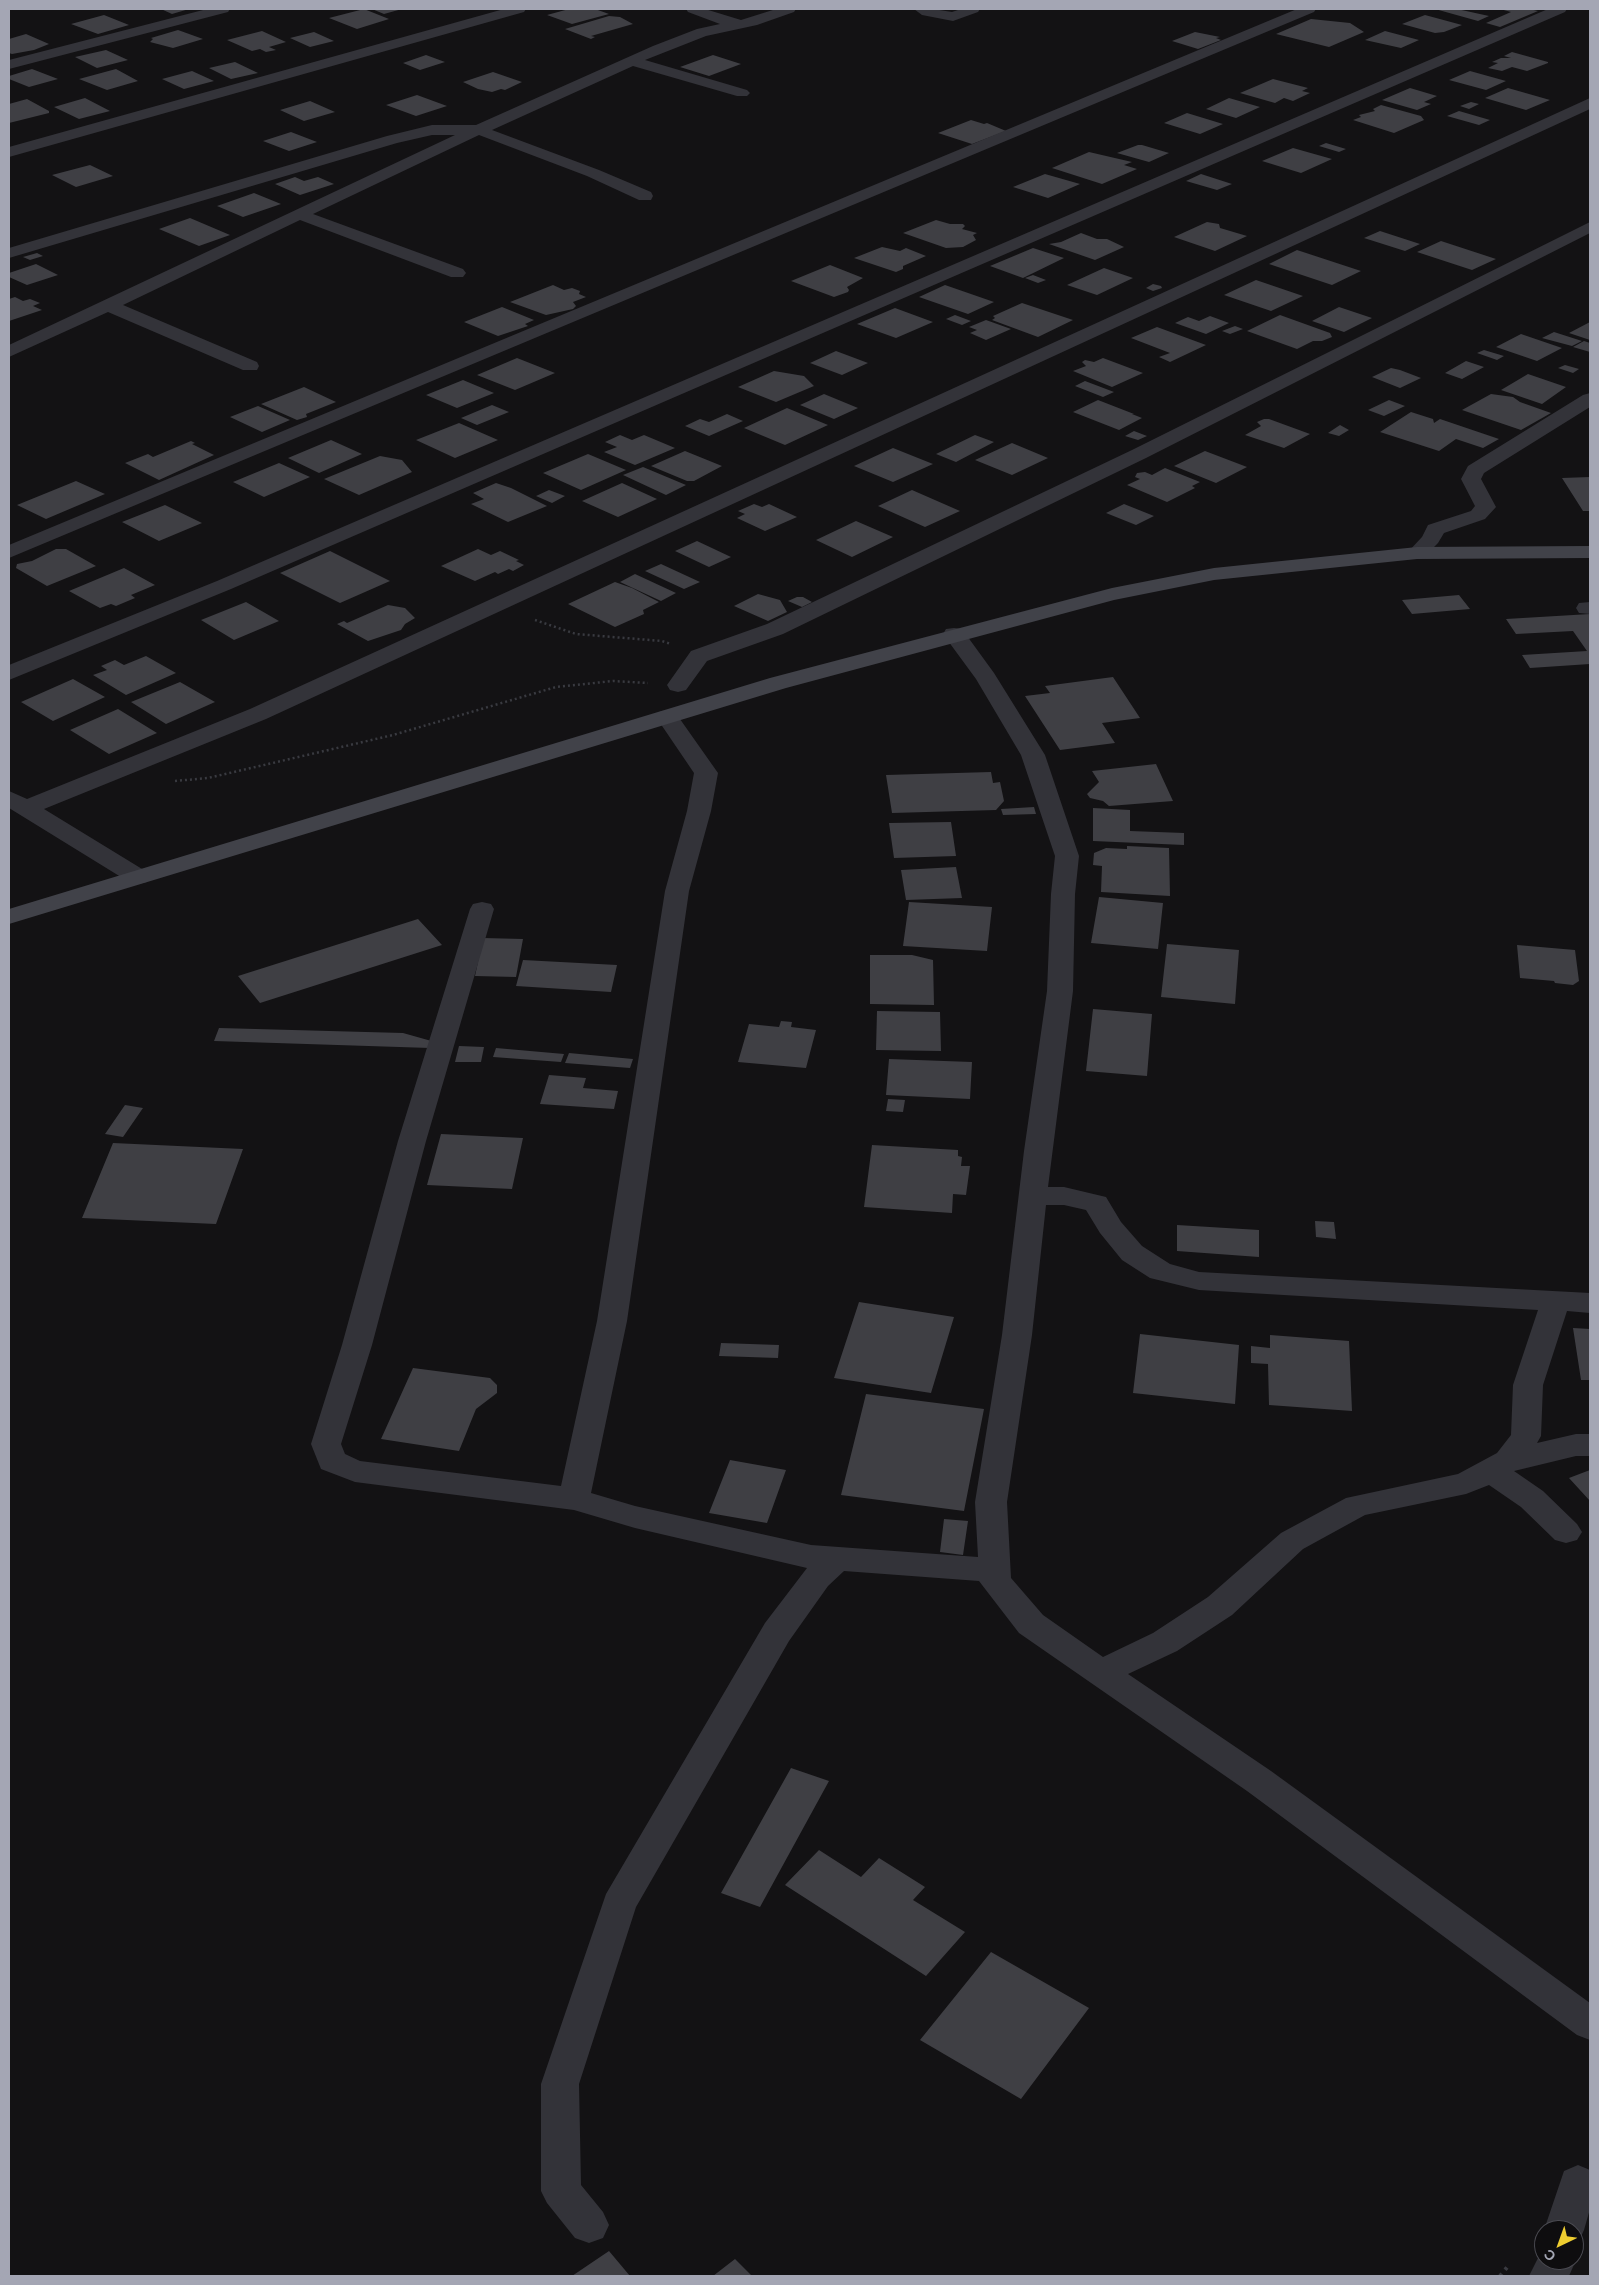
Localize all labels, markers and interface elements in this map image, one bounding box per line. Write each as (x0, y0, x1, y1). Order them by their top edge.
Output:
north arrow (1534, 2220, 1584, 2270)
text: С (1540, 2245, 1559, 2265)

